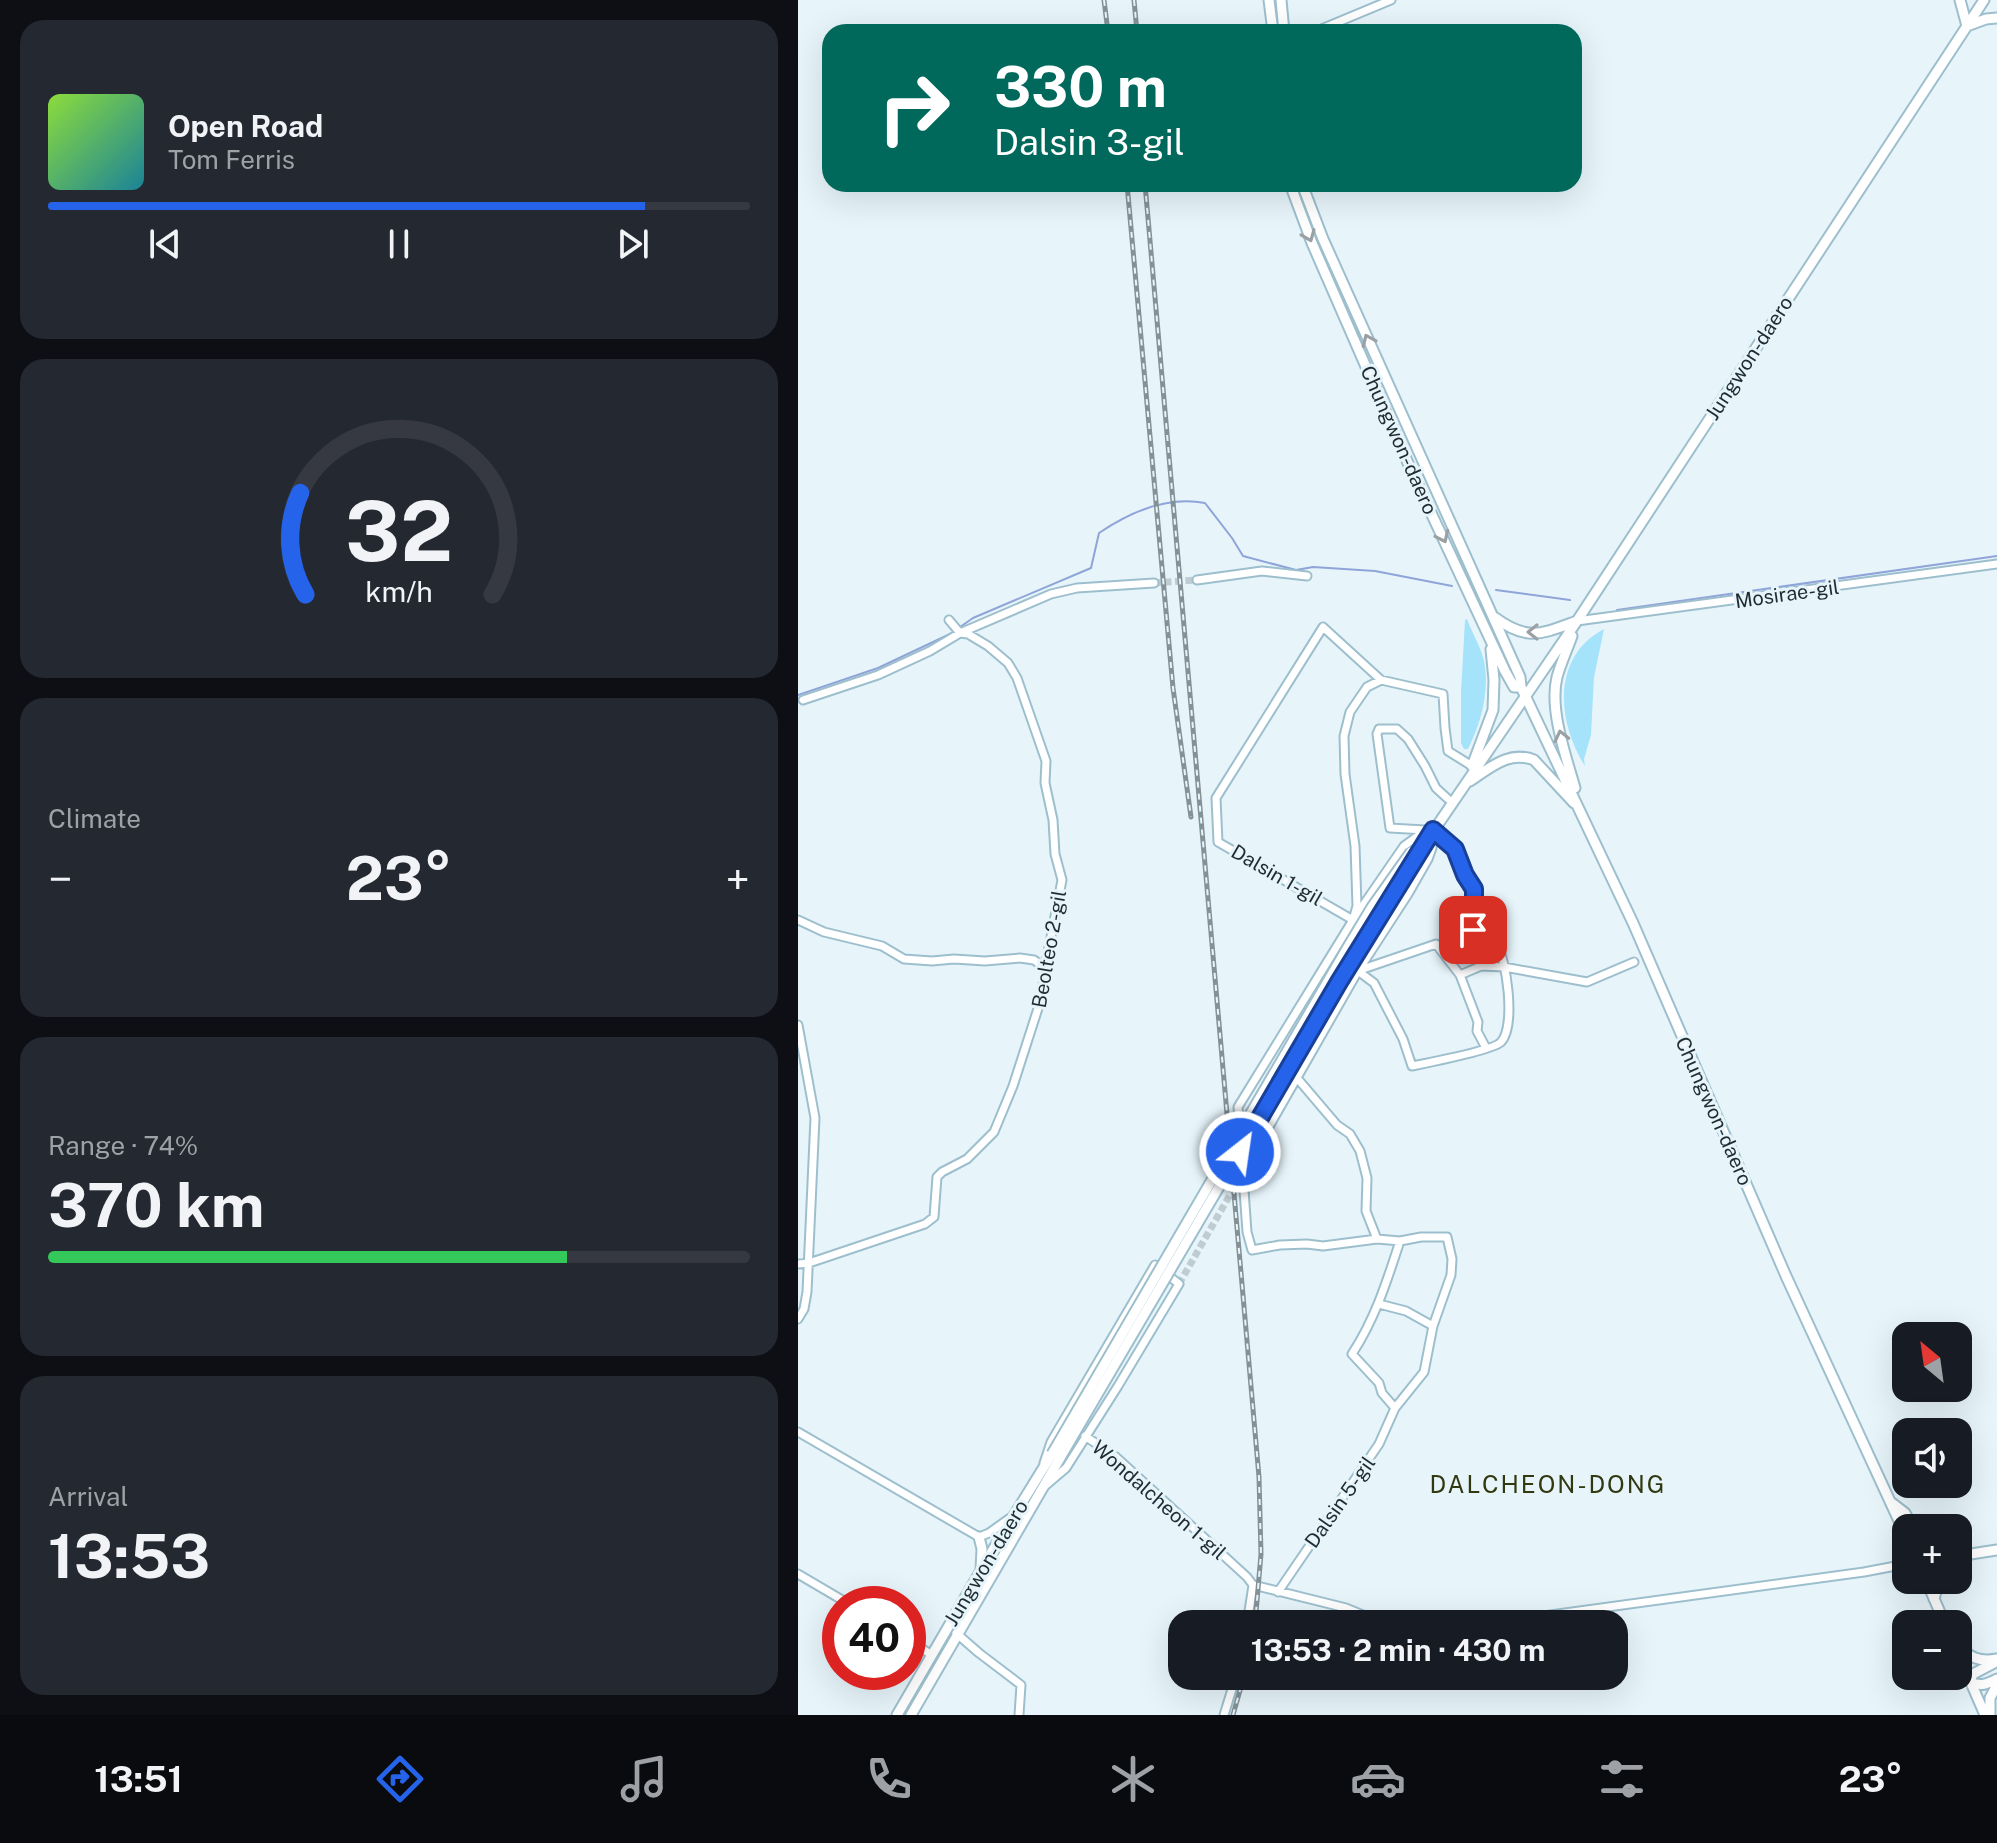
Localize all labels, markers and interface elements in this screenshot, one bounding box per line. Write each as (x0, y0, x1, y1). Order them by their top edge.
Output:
text: 330 m (994, 54, 1167, 120)
icon: right (862, 56, 966, 160)
text: Open Road (168, 108, 323, 144)
text: Dalsin 3-gil (994, 121, 1185, 163)
text: Tom Ferris (168, 144, 295, 175)
icon: previous (143, 222, 187, 266)
icon: pause (377, 222, 421, 266)
icon: next (611, 222, 655, 266)
one-way arrow (1300, 228, 1316, 242)
street label: Jungwon-daero (1700, 292, 1798, 424)
one-way arrow (1361, 334, 1377, 348)
street label: Chungwon-daero (1355, 362, 1443, 518)
text: 32 (345, 481, 453, 579)
one-way arrow (1433, 529, 1449, 544)
text: km/h (365, 575, 433, 608)
street label: Mosirae-gil (1733, 575, 1841, 613)
one-way arrow (1526, 623, 1538, 641)
one-way arrow (1553, 730, 1570, 743)
text: Climate (48, 803, 141, 834)
street label: Dalsin 1-gil (1227, 839, 1327, 911)
text: 23° (346, 843, 452, 914)
text: − (48, 853, 72, 905)
text: + (726, 853, 750, 905)
street label: Beolteo 2-gil (1027, 888, 1071, 1010)
pin (1439, 896, 1507, 964)
icon: arrive (1451, 908, 1495, 952)
street label: Chungwon-daero (1670, 1033, 1758, 1189)
position arrow (1198, 1110, 1282, 1194)
text: Range · 74% (48, 1130, 198, 1161)
text: 370 km (48, 1170, 265, 1241)
north arrow (1892, 1322, 1972, 1402)
map controls (1892, 1322, 1972, 1690)
button: sound (1892, 1418, 1972, 1498)
street label: Wondalcheon 1-gil (1087, 1435, 1231, 1565)
street label: Dalsin 5-gil (1300, 1452, 1380, 1552)
district label: DALCHEON-DONG (1430, 1470, 1666, 1498)
text: Arrival (48, 1481, 128, 1512)
street label: Jungwon-daero (939, 1496, 1033, 1630)
button: + (1892, 1514, 1972, 1594)
text: 13:53 (48, 1521, 210, 1592)
speed limit sign: 40 (822, 1586, 926, 1690)
button: − (1892, 1610, 1972, 1690)
text: 13:53 · 2 min · 430 m (1251, 1632, 1545, 1668)
icon: directions (372, 1751, 428, 1807)
icon: music (616, 1751, 672, 1807)
icon: phone (861, 1751, 917, 1807)
icon: climate (1105, 1751, 1161, 1807)
icon: car (1350, 1751, 1406, 1807)
icon: filters (1594, 1751, 1650, 1807)
text: 13:51 (94, 1758, 183, 1800)
text: 23° (1839, 1758, 1903, 1800)

